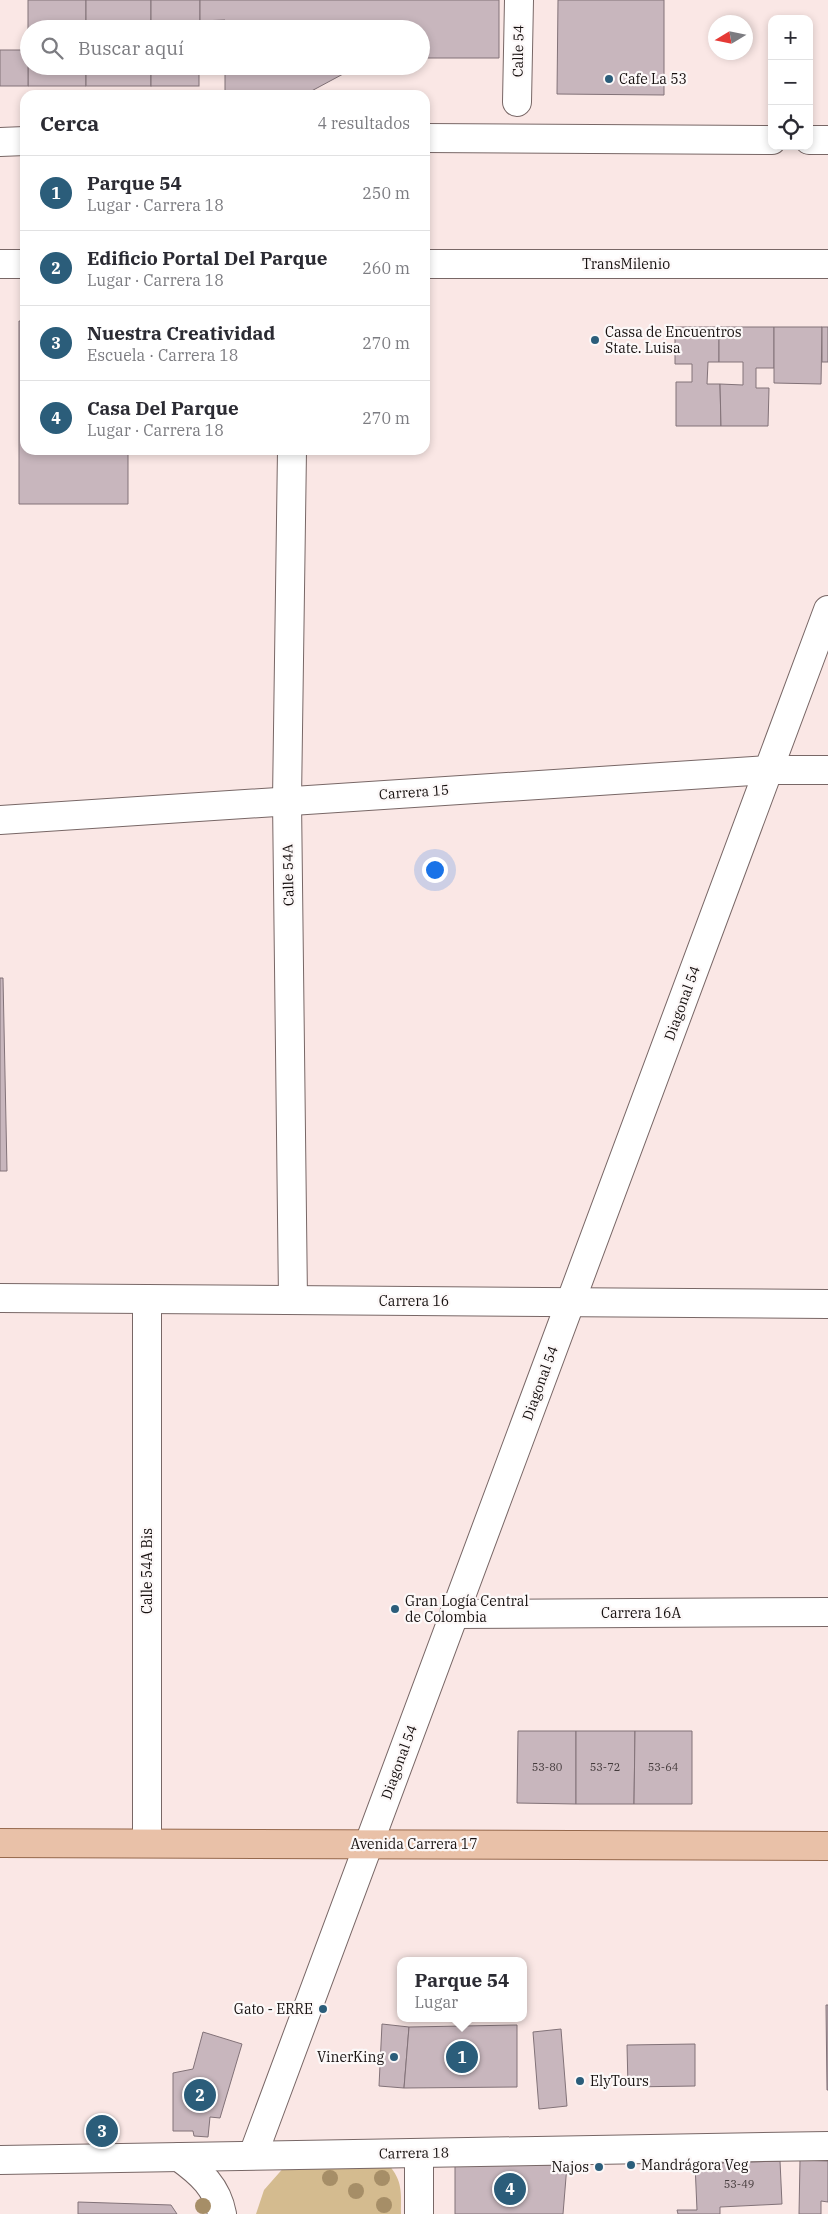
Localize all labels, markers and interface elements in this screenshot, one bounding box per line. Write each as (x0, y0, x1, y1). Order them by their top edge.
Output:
north arrow (708, 15, 753, 60)
map controls (768, 15, 813, 150)
button: + (768, 15, 813, 60)
search box (20, 20, 430, 75)
street label: Calle 54 (509, 25, 527, 77)
icon: search (38, 34, 66, 62)
text: Buscar aquí (78, 36, 184, 60)
button: − (768, 60, 813, 105)
place label: Cafe La 53 (619, 70, 687, 88)
marker: Cafe La 53 (603, 73, 615, 85)
button: locate (768, 105, 813, 150)
text: Cerca (40, 109, 99, 137)
text: 4 resultados (318, 113, 410, 133)
text: Parque 54 (87, 171, 182, 195)
text: 1 (51, 183, 61, 203)
text: 250 m (362, 183, 410, 203)
text: Lugar · Carrera 18 (87, 195, 224, 215)
text: Edificio Portal Del Parque (87, 246, 327, 270)
street label: TransMilenio (582, 255, 670, 273)
text: 2 (51, 258, 61, 278)
text: 260 m (362, 258, 410, 278)
text: Lugar · Carrera 18 (87, 270, 224, 290)
text: Nuestra Creatividad (87, 321, 275, 345)
place label: Cassa de Encuentros State. Luisa (605, 323, 742, 357)
text: 3 (51, 333, 61, 353)
text: 270 m (362, 333, 410, 353)
marker: Cassa de Encuentros State. Luisa (589, 334, 601, 346)
text: Escuela · Carrera 18 (87, 345, 238, 365)
text: Casa Del Parque (87, 396, 239, 420)
text: 4 (51, 408, 61, 428)
text: 270 m (362, 408, 410, 428)
text: Lugar · Carrera 18 (87, 420, 224, 440)
street label: Carrera 15 (378, 781, 450, 803)
street label: Calle 54A (278, 843, 298, 906)
your location (422, 857, 448, 883)
street label: Diagonal 54 (660, 963, 704, 1043)
street label: Carrera 16 (379, 1292, 449, 1310)
street label: Diagonal 54 (518, 1343, 562, 1423)
street label: Calle 54A Bis (138, 1528, 156, 1614)
place label: Gran Logía Central de Colombia (405, 1592, 529, 1626)
marker: Gran Logía Central de Colombia (389, 1603, 401, 1615)
street label: Carrera 16A (601, 1604, 681, 1622)
street label: Diagonal 54 (377, 1722, 421, 1802)
house number: 53-80 (532, 1760, 563, 1774)
house number: 53-72 (590, 1760, 620, 1774)
house number: 53-64 (648, 1760, 679, 1774)
street label: Avenida Carrera 17 (350, 1835, 478, 1853)
popup (397, 1957, 527, 2022)
text: Parque 54 (414, 1968, 510, 1992)
text: Lugar (414, 1992, 458, 2012)
place label: Gato - ERRE (234, 2000, 313, 2018)
marker: Gato - ERRE (317, 2003, 329, 2015)
pin: 1 (446, 2038, 478, 2076)
place label: VinerKing (317, 2048, 384, 2066)
marker: VinerKing (388, 2051, 400, 2063)
place label: ElyTours (590, 2072, 649, 2090)
marker: ElyTours (574, 2075, 586, 2087)
pin: 2 (184, 2076, 216, 2114)
pin: 3 (86, 2112, 118, 2150)
street label: Carrera 18 (379, 2143, 449, 2163)
place label: Mandrágora Veg (641, 2156, 749, 2174)
place label: Najos (552, 2158, 589, 2176)
marker: Mandrágora Veg (625, 2159, 637, 2171)
marker: Najos (593, 2161, 605, 2173)
pin: 4 (494, 2170, 526, 2208)
house number: 53-49 (724, 2177, 754, 2191)

